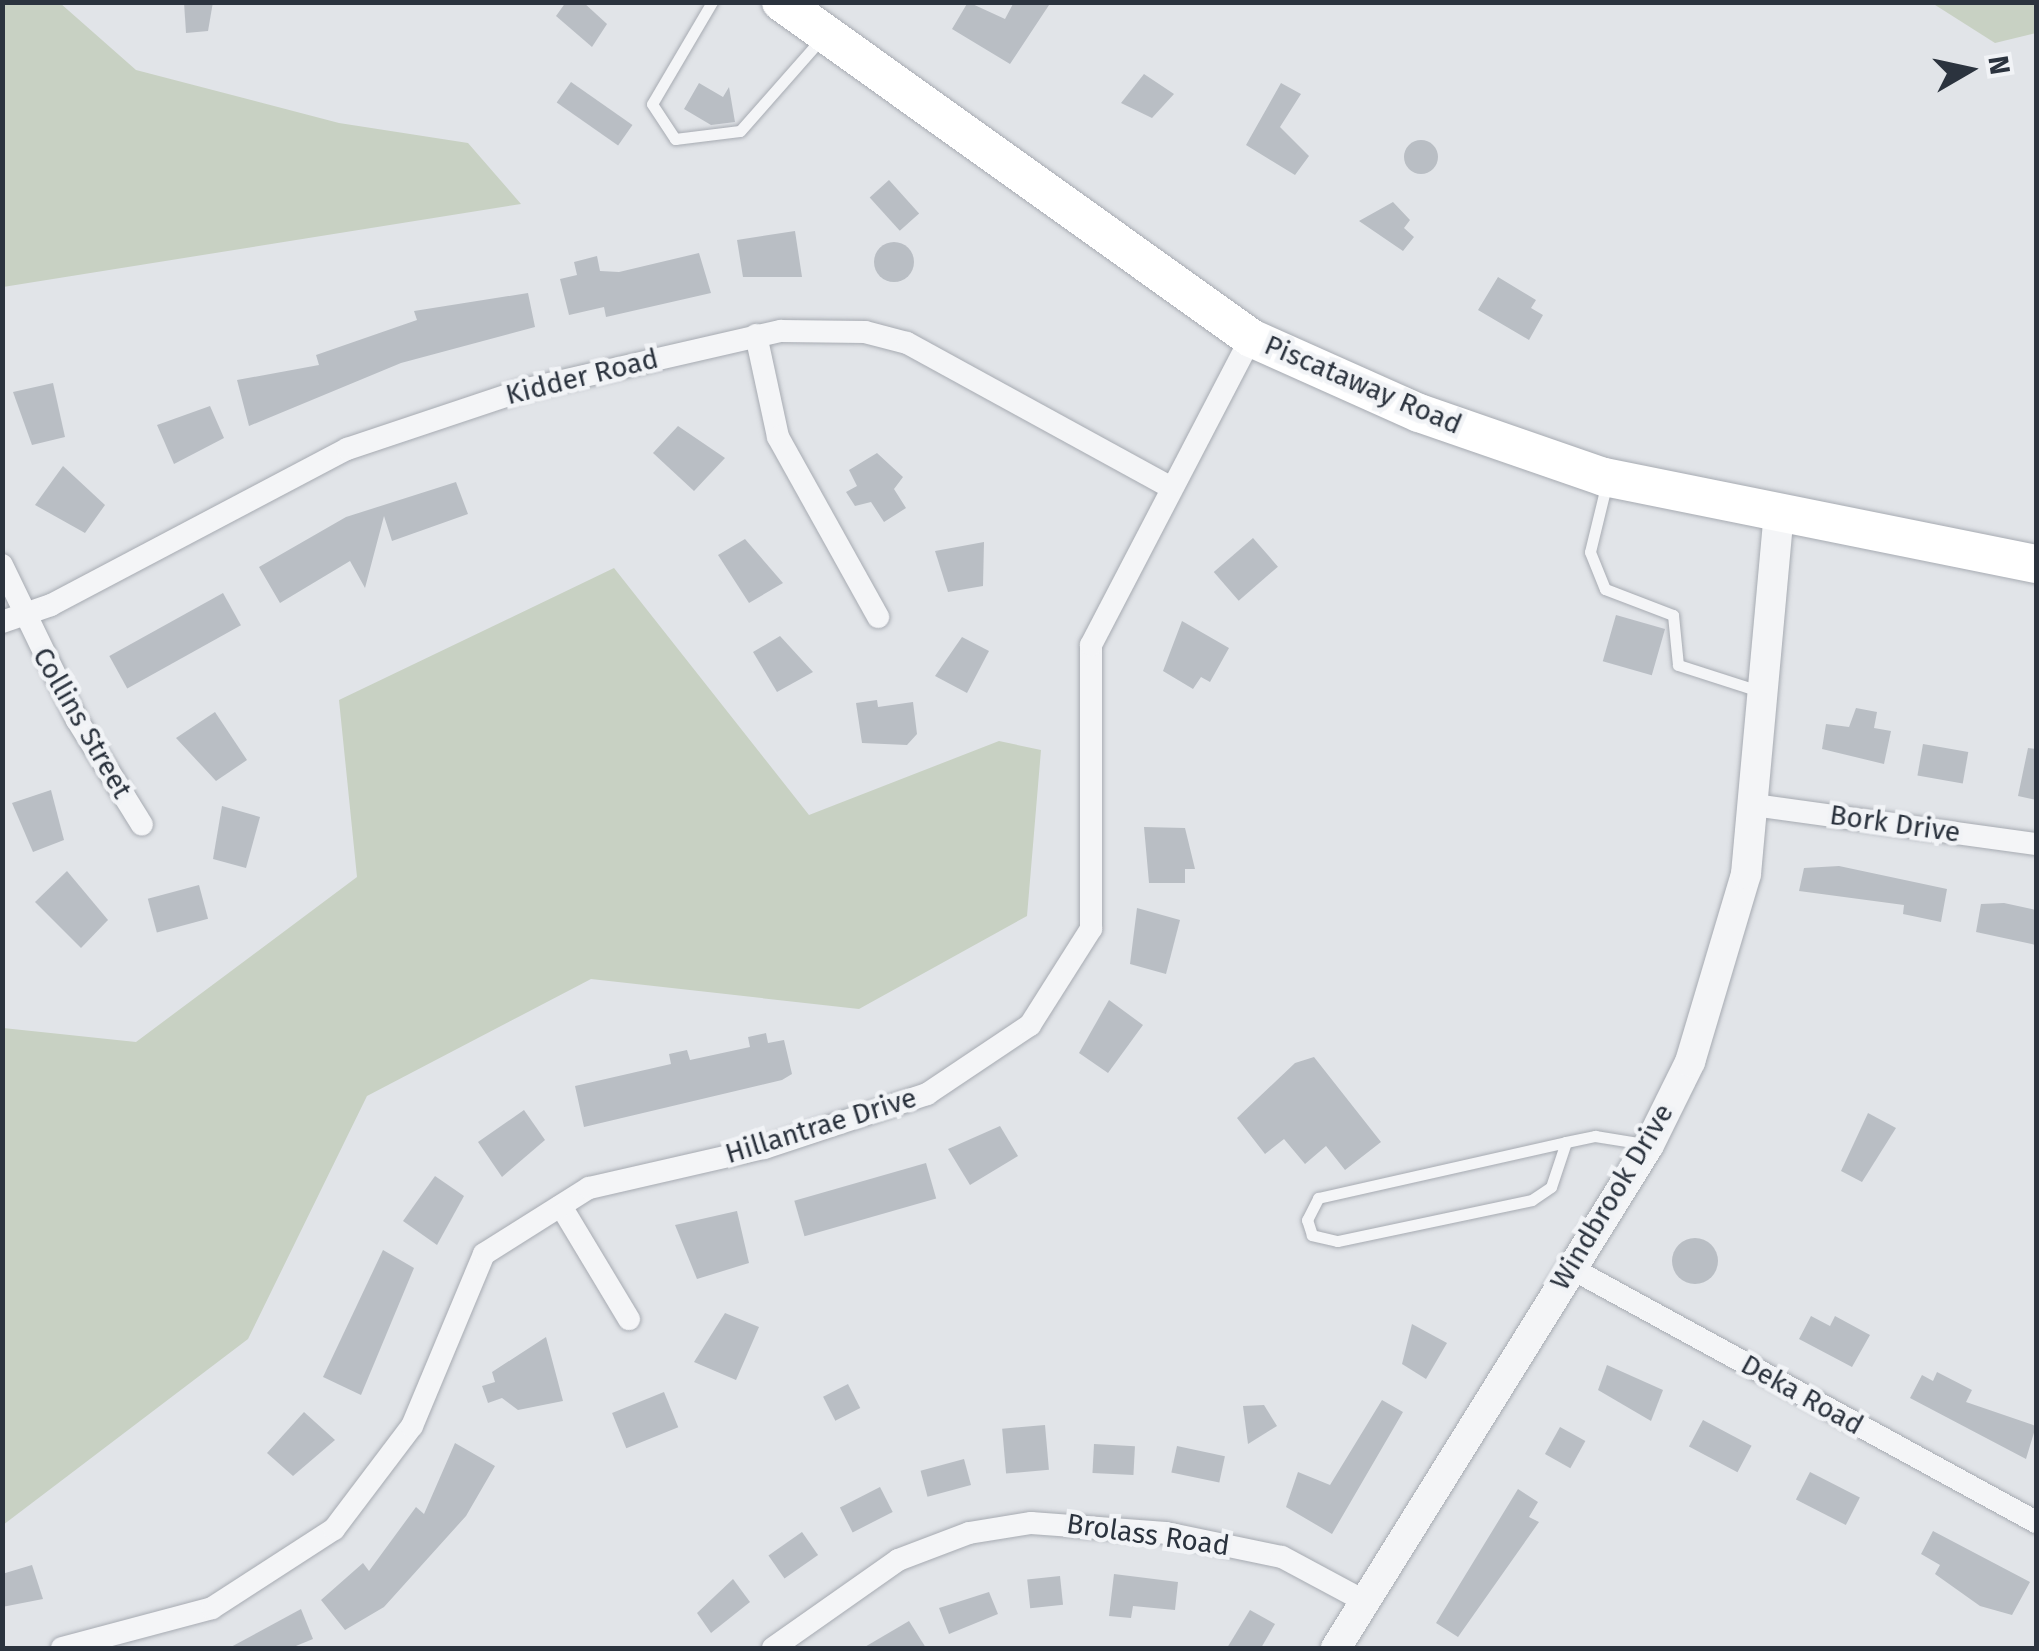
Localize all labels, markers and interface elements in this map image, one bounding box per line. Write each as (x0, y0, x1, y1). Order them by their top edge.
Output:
north arrow (1919, 20, 2019, 120)
text: N (1981, 53, 2017, 77)
street label: Piscataway Road (1259, 328, 1467, 442)
street label: Kidder Road (502, 342, 662, 412)
street label: Collins Street (25, 642, 139, 804)
street label: Bork Drive (1828, 798, 1962, 850)
street label: Hillantrae Drive (721, 1081, 921, 1171)
street label: Windbrook Drive (1543, 1098, 1681, 1296)
street label: Deka Road (1735, 1348, 1869, 1442)
street label: Brolass Road (1064, 1507, 1232, 1563)

